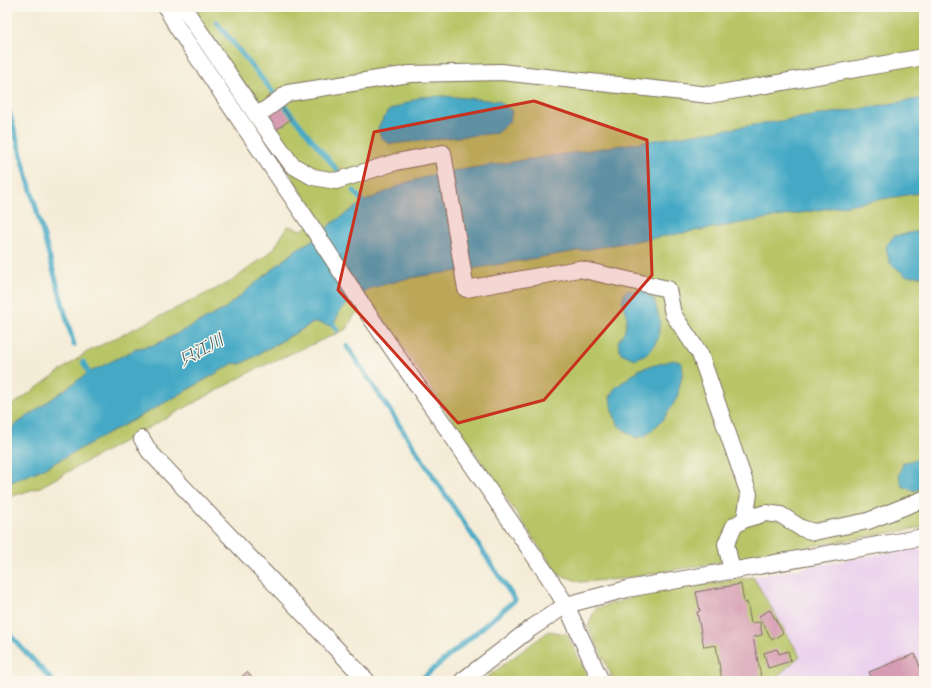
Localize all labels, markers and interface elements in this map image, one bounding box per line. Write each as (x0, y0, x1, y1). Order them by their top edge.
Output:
water label: 只江川 (175, 329, 228, 370)

